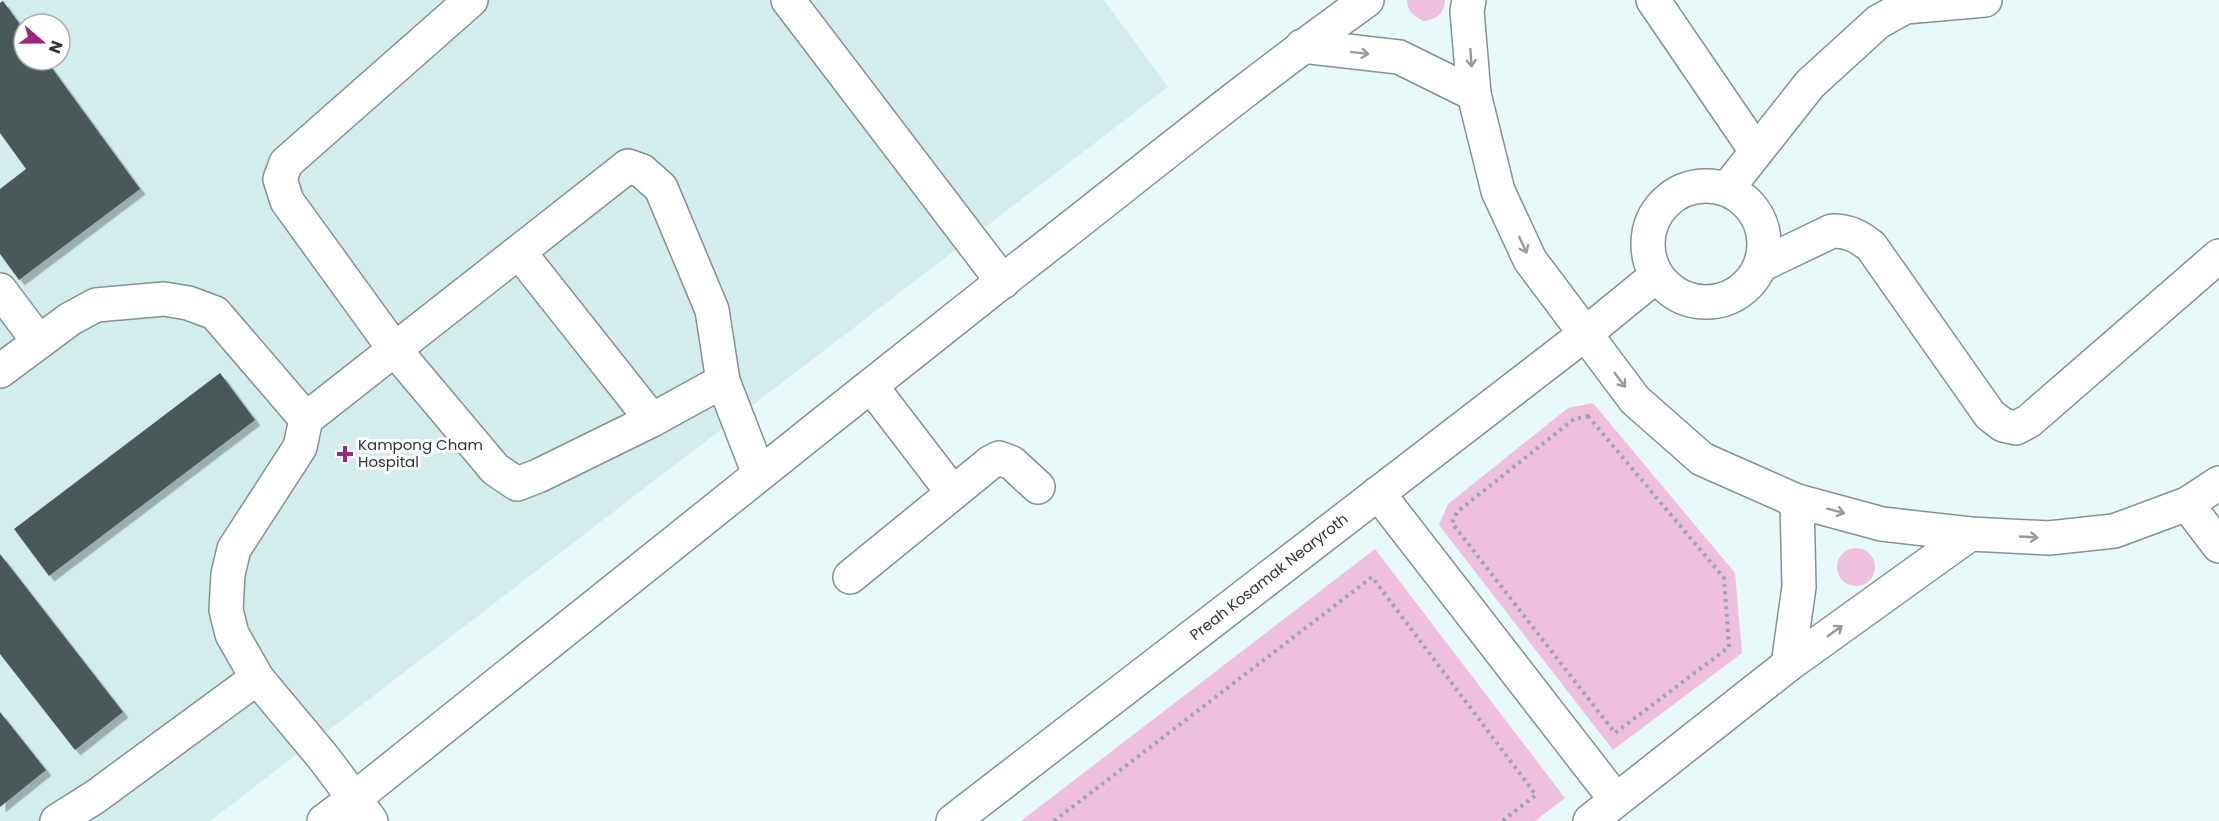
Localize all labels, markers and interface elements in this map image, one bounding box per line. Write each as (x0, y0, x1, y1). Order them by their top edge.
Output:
north arrow (12, 12, 72, 72)
text: N (43, 37, 68, 57)
one-way arrow (1350, 48, 1370, 59)
one-way arrow (1466, 48, 1477, 68)
one-way arrow (1518, 235, 1529, 253)
one-way arrow (1614, 372, 1626, 388)
place label: Kampong Cham Hospital (358, 434, 483, 472)
marker: Kampong Cham Hospital (336, 445, 354, 463)
one-way arrow (1826, 506, 1845, 518)
street label: Preah Kosamak Nearyroth (1185, 508, 1352, 645)
one-way arrow (2018, 532, 2038, 543)
one-way arrow (1827, 624, 1843, 637)

